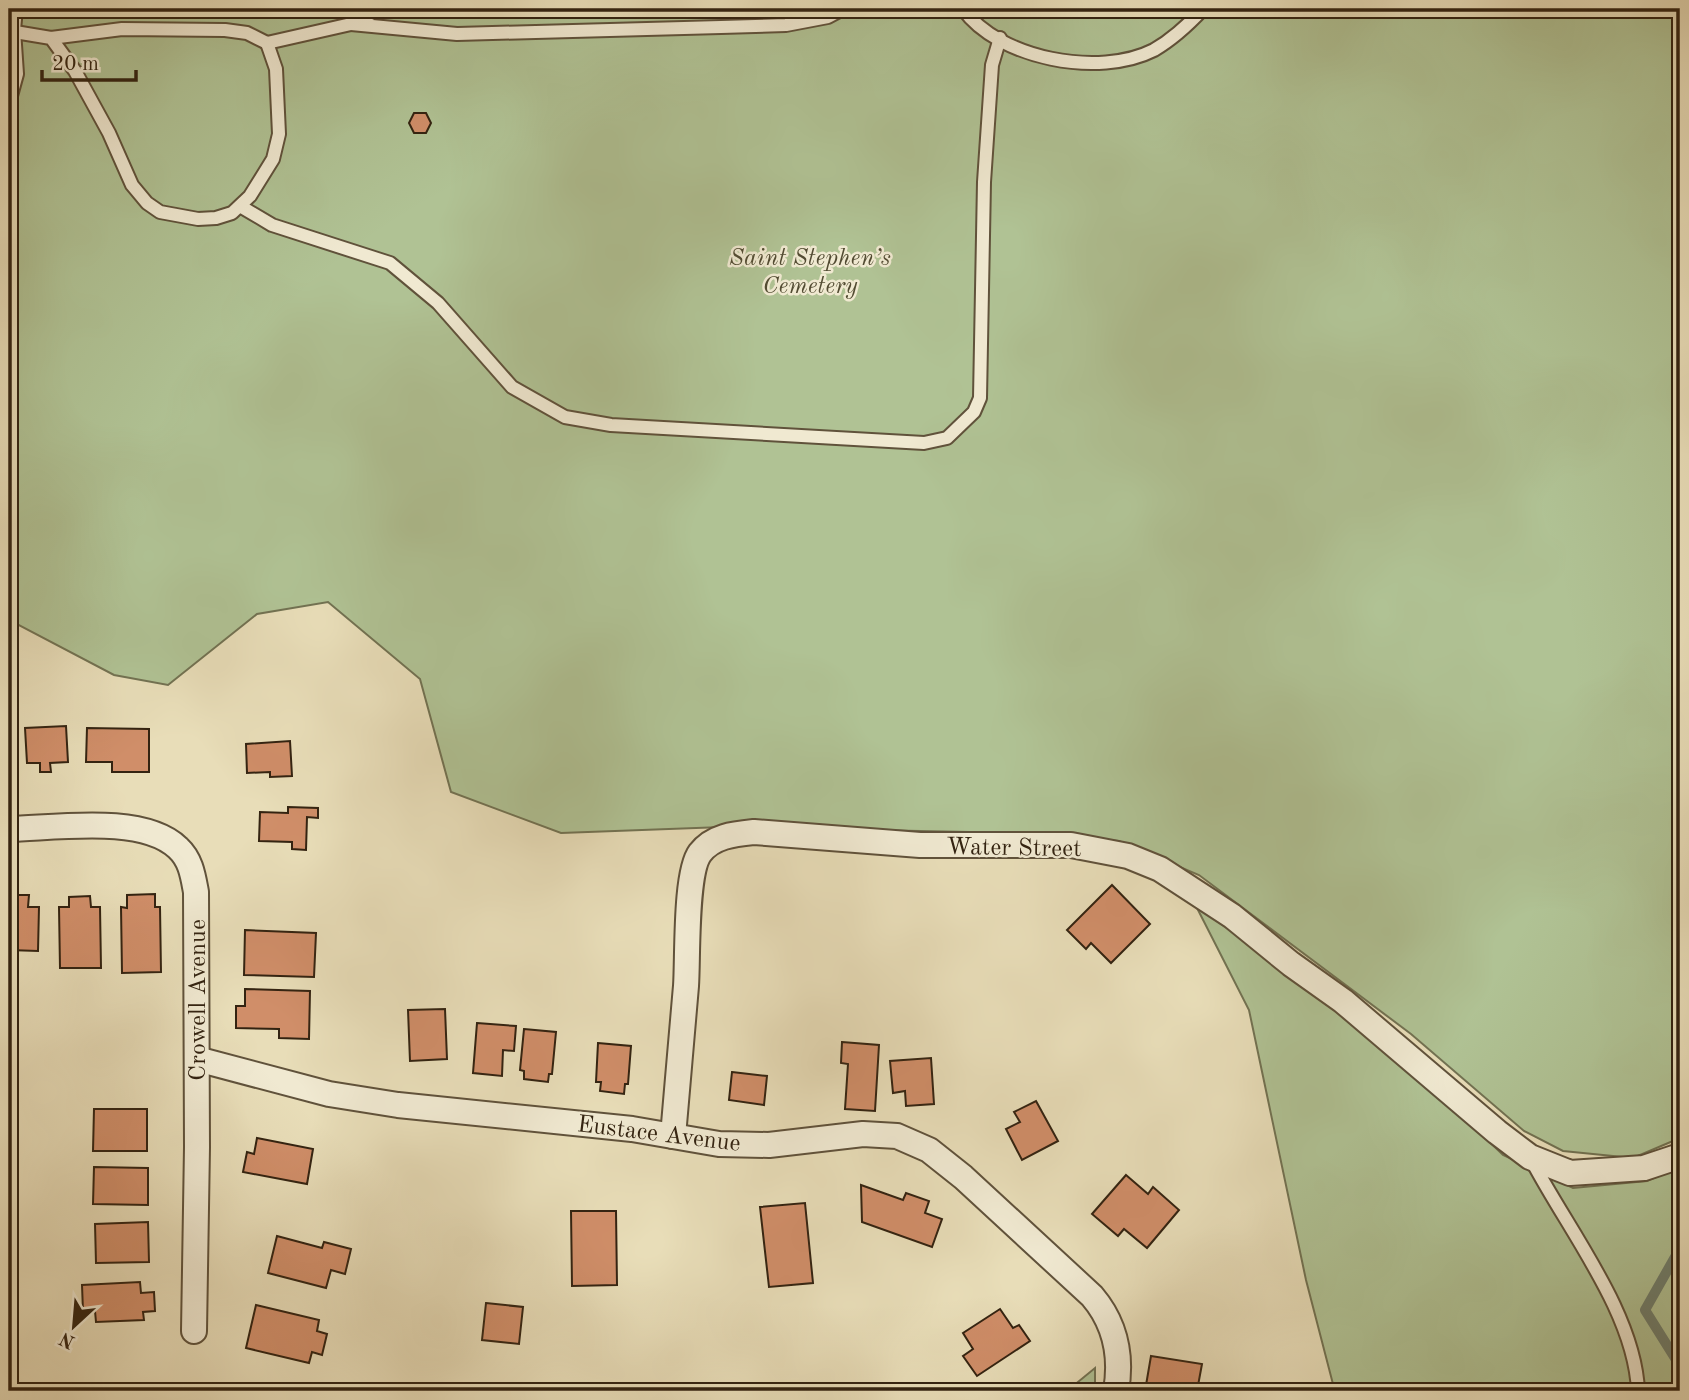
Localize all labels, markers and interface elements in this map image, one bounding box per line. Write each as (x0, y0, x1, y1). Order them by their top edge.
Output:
scale bar (42, 38, 136, 82)
text: 20 m (52, 54, 99, 75)
park label: Saint Stephen’s Cemetery (729, 247, 891, 299)
street label: Water Street (946, 836, 1082, 862)
street label: Crowell Avenue (187, 919, 211, 1081)
street label: Eustace Avenue (576, 1113, 742, 1157)
north arrow (38, 1292, 108, 1362)
text: N (57, 1327, 78, 1351)

